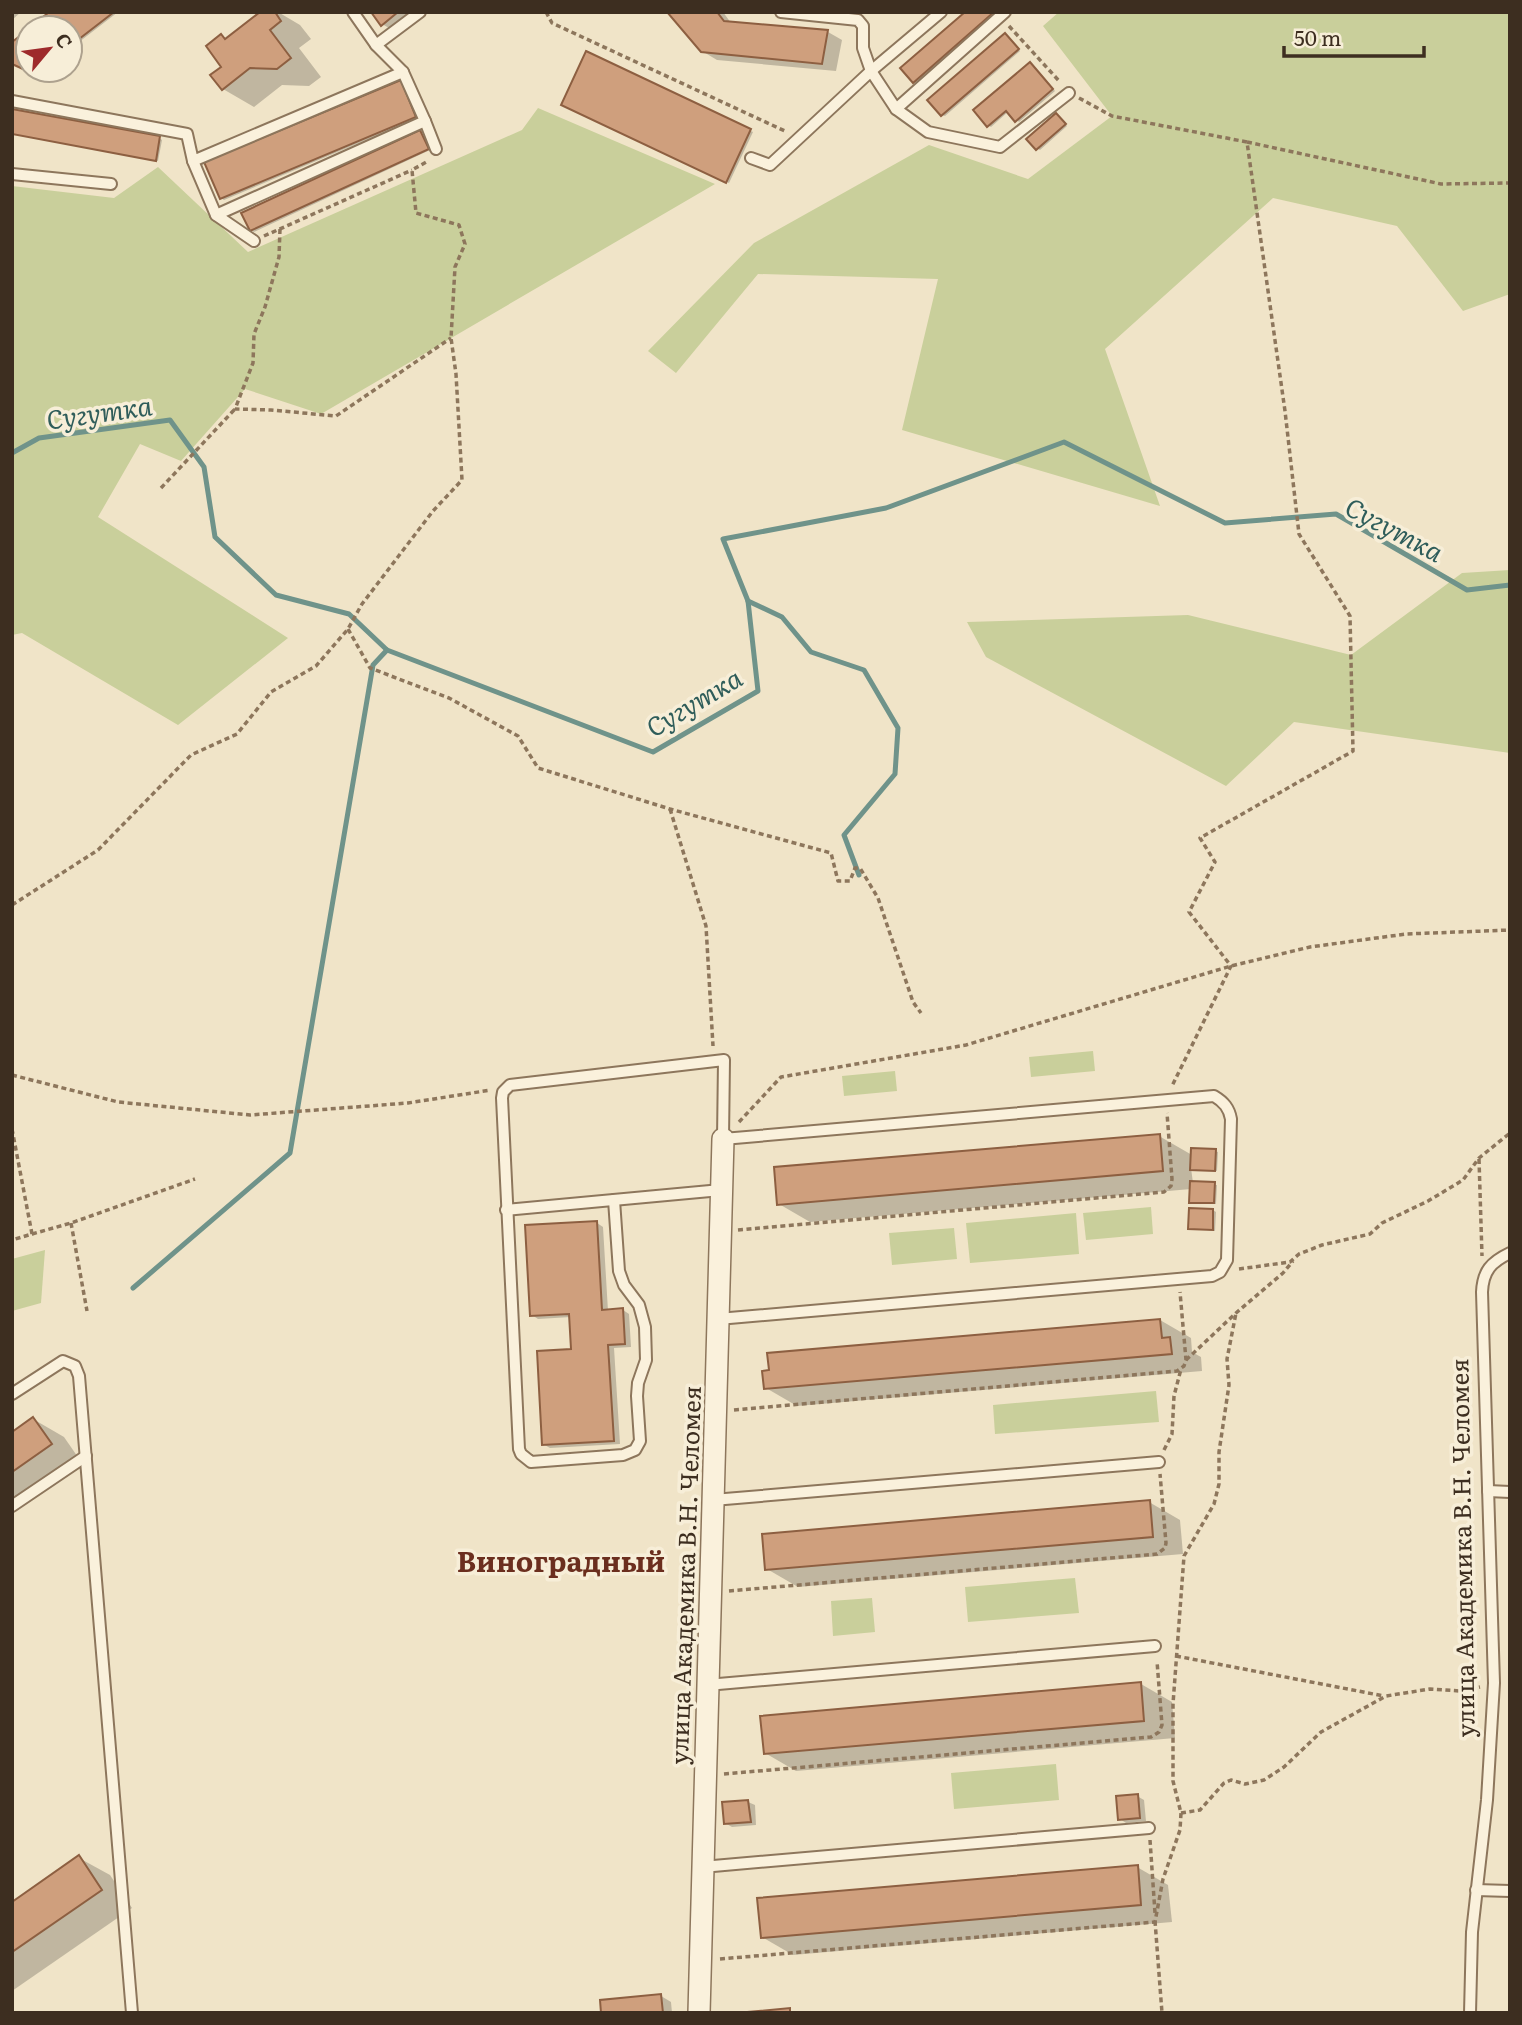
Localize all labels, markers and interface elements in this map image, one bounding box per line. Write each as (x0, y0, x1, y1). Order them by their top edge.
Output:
north arrow (14, 14, 84, 84)
scale bar (1284, 14, 1424, 58)
text: 50 m (1294, 21, 1341, 52)
text: С (49, 28, 80, 53)
water label: Сугутка (44, 384, 154, 438)
water label: Сугутка (1339, 486, 1451, 570)
water label: Сугутка (637, 657, 749, 745)
street label: улица Академика В.Н. Челомея (1440, 1358, 1482, 1738)
street label: улица Академика В.Н. Челомея (660, 1385, 708, 1765)
district label: Виноградный (457, 1539, 665, 1581)

